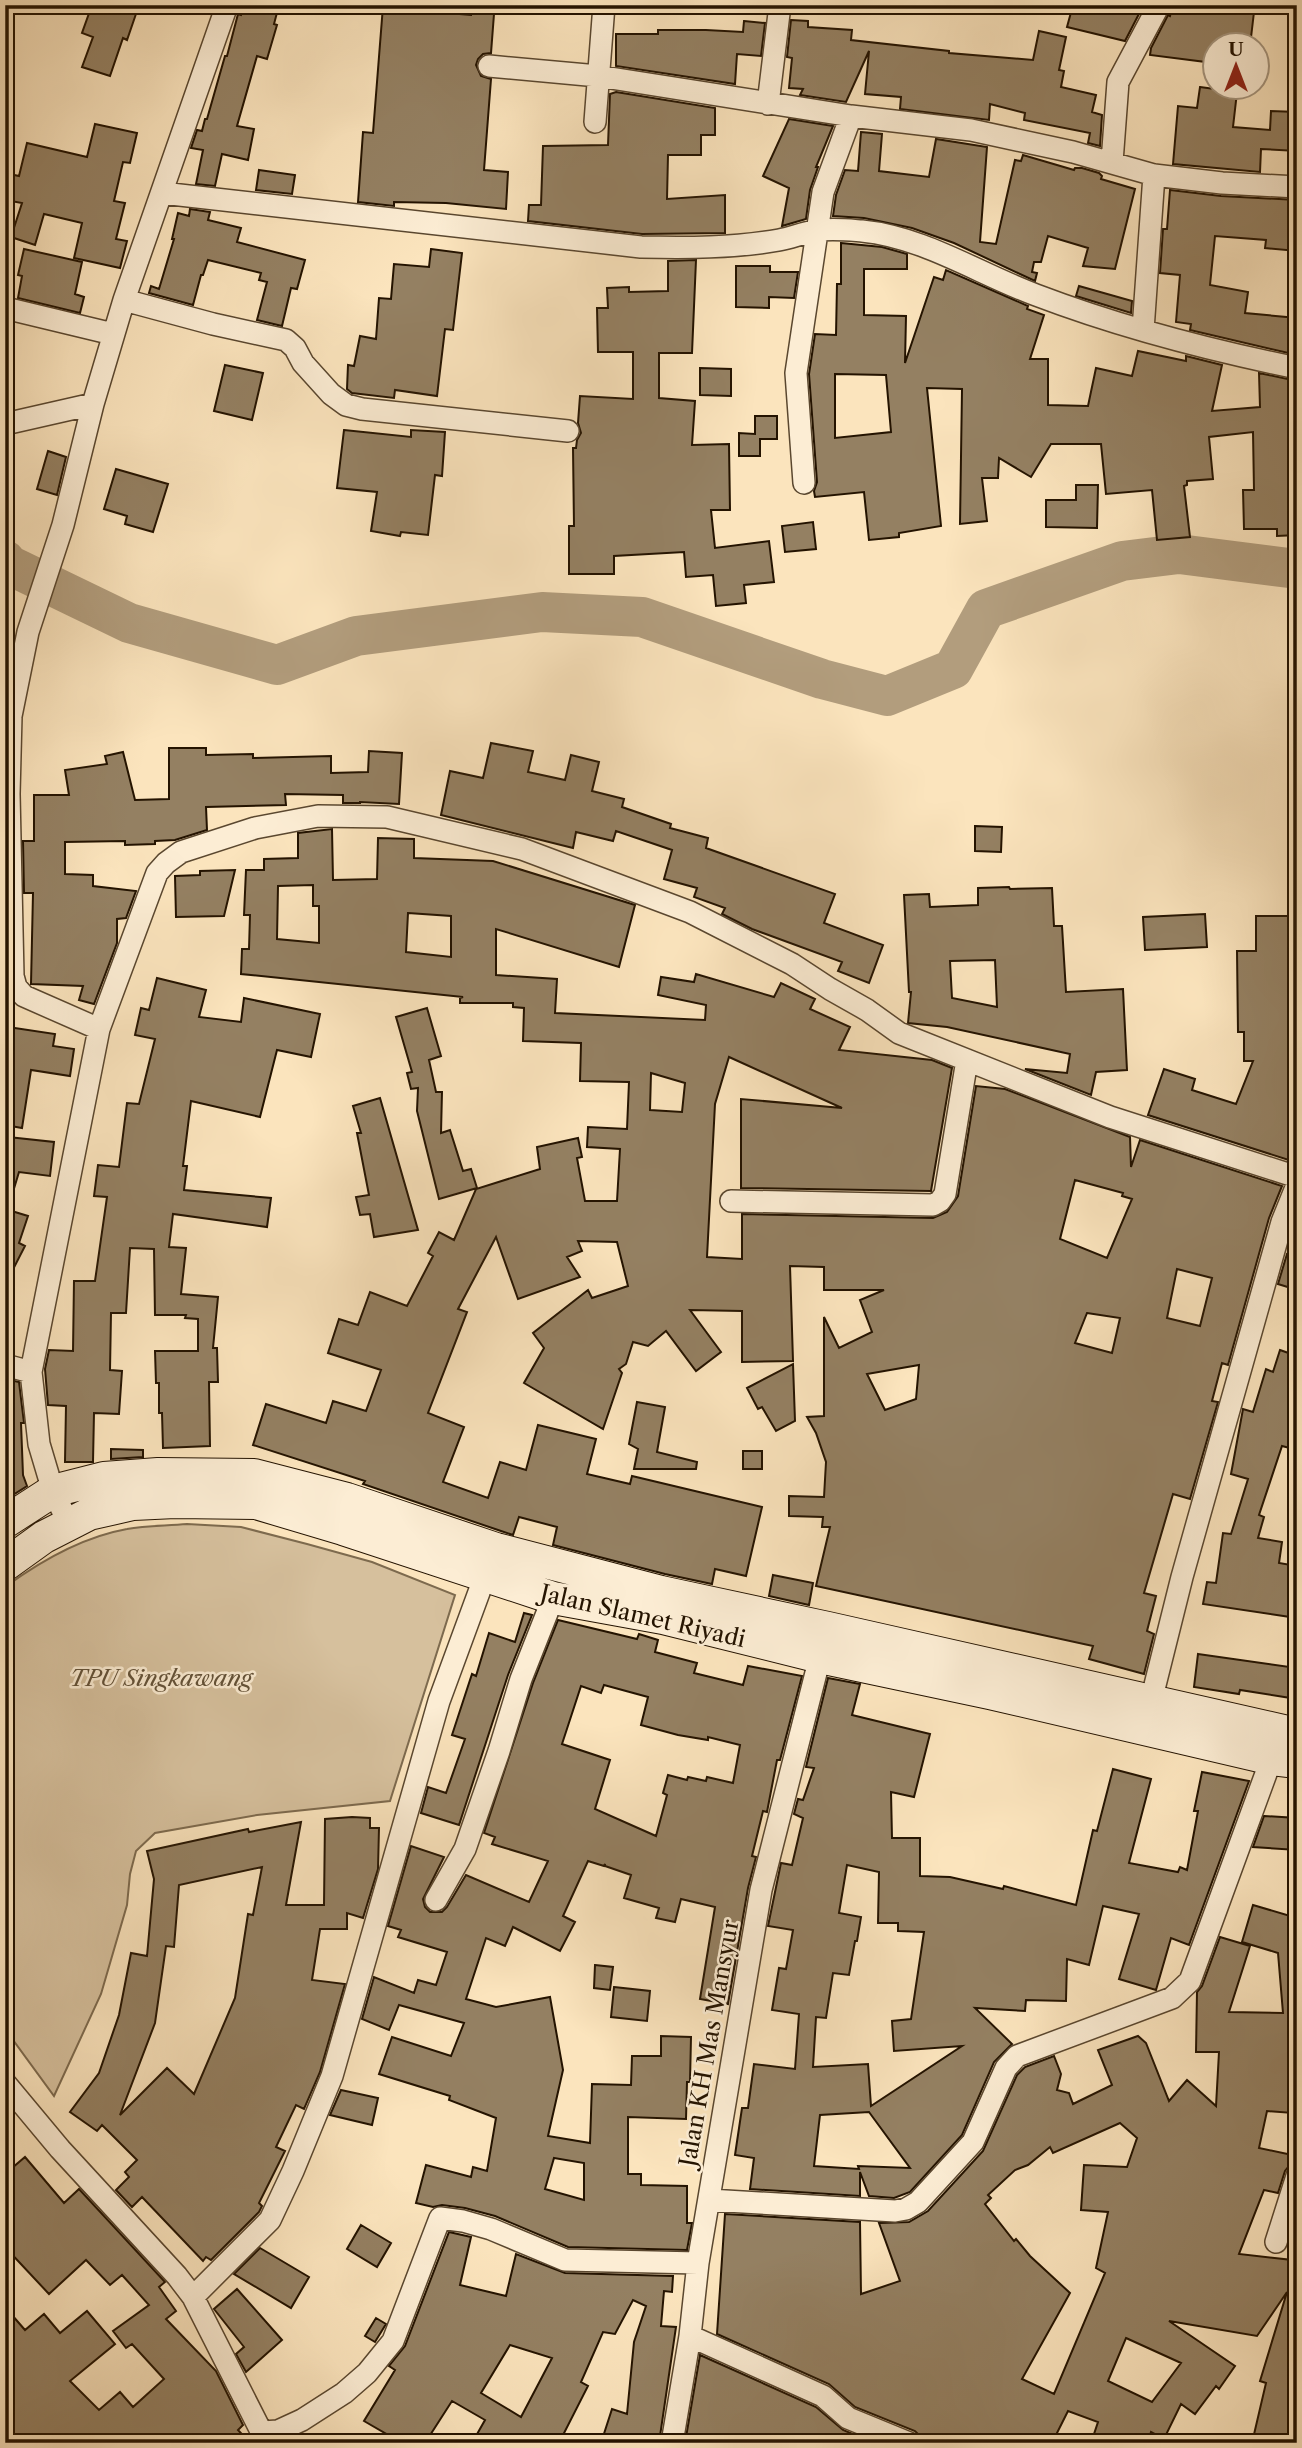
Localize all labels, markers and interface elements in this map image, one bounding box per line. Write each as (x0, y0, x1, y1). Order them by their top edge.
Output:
north arrow (1200, 32, 1270, 102)
text: U (1228, 38, 1244, 61)
street label: Jalan Slamet Riyadi (535, 1578, 748, 1653)
park label: TPU Singkawang (70, 1664, 255, 1692)
street label: Jalan KH Mas Mansyur (673, 1917, 745, 2172)

